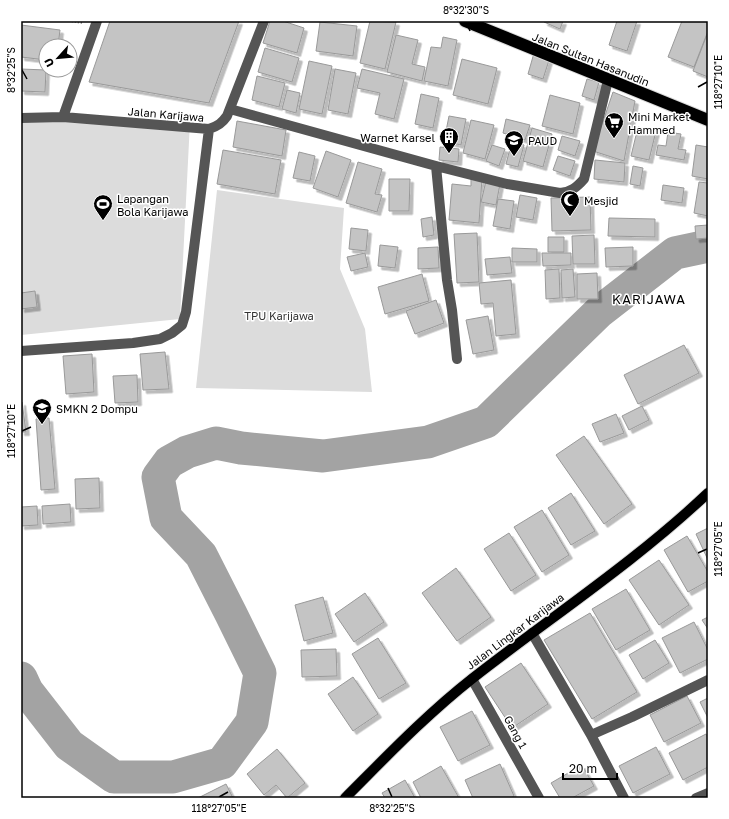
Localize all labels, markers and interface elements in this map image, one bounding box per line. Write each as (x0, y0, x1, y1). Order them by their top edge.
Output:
text: 8°32'30"S (443, 4, 489, 16)
street label: Jalan Sultan Hasanudin (531, 30, 651, 88)
north arrow (38, 38, 78, 78)
text: 8°32'25"S (5, 47, 17, 93)
text: 118°27'10"E (712, 55, 724, 109)
text: U (41, 56, 56, 69)
street label: Jalan Karijawa (127, 104, 205, 124)
place label: Mini Market Hammed (628, 110, 690, 136)
supermarket icon: Mini Market Hammed (603, 111, 625, 139)
building icon: Warnet Karsel (438, 126, 460, 154)
school or university icon: PAUD (503, 129, 525, 157)
place label: Warnet Karsel (360, 131, 435, 144)
place label: PAUD (528, 134, 557, 147)
mosque icon: Mesjid (559, 189, 581, 217)
place label: Lapangan Bola Karijawa (117, 192, 188, 218)
sports icon: Lapangan Bola Karijawa (92, 193, 114, 221)
place label: Mesjid (584, 194, 618, 207)
district label: KARIJAWA (612, 291, 686, 307)
park label: TPU Karijawa (244, 309, 314, 322)
school or university icon: SMKN 2 Dompu (31, 397, 53, 425)
place label: SMKN 2 Dompu (56, 402, 138, 415)
text: 118°27'10"E (5, 404, 17, 458)
text: 118°27'05"E (712, 522, 724, 577)
street label: Jalan Lingkar Karijawa (464, 590, 566, 672)
street label: Gang 1 (502, 713, 530, 751)
scale bar (563, 755, 617, 781)
text: 20 m (569, 761, 597, 776)
text: 118°27'05"E (192, 802, 247, 814)
text: 8°32'25"S (369, 802, 415, 814)

